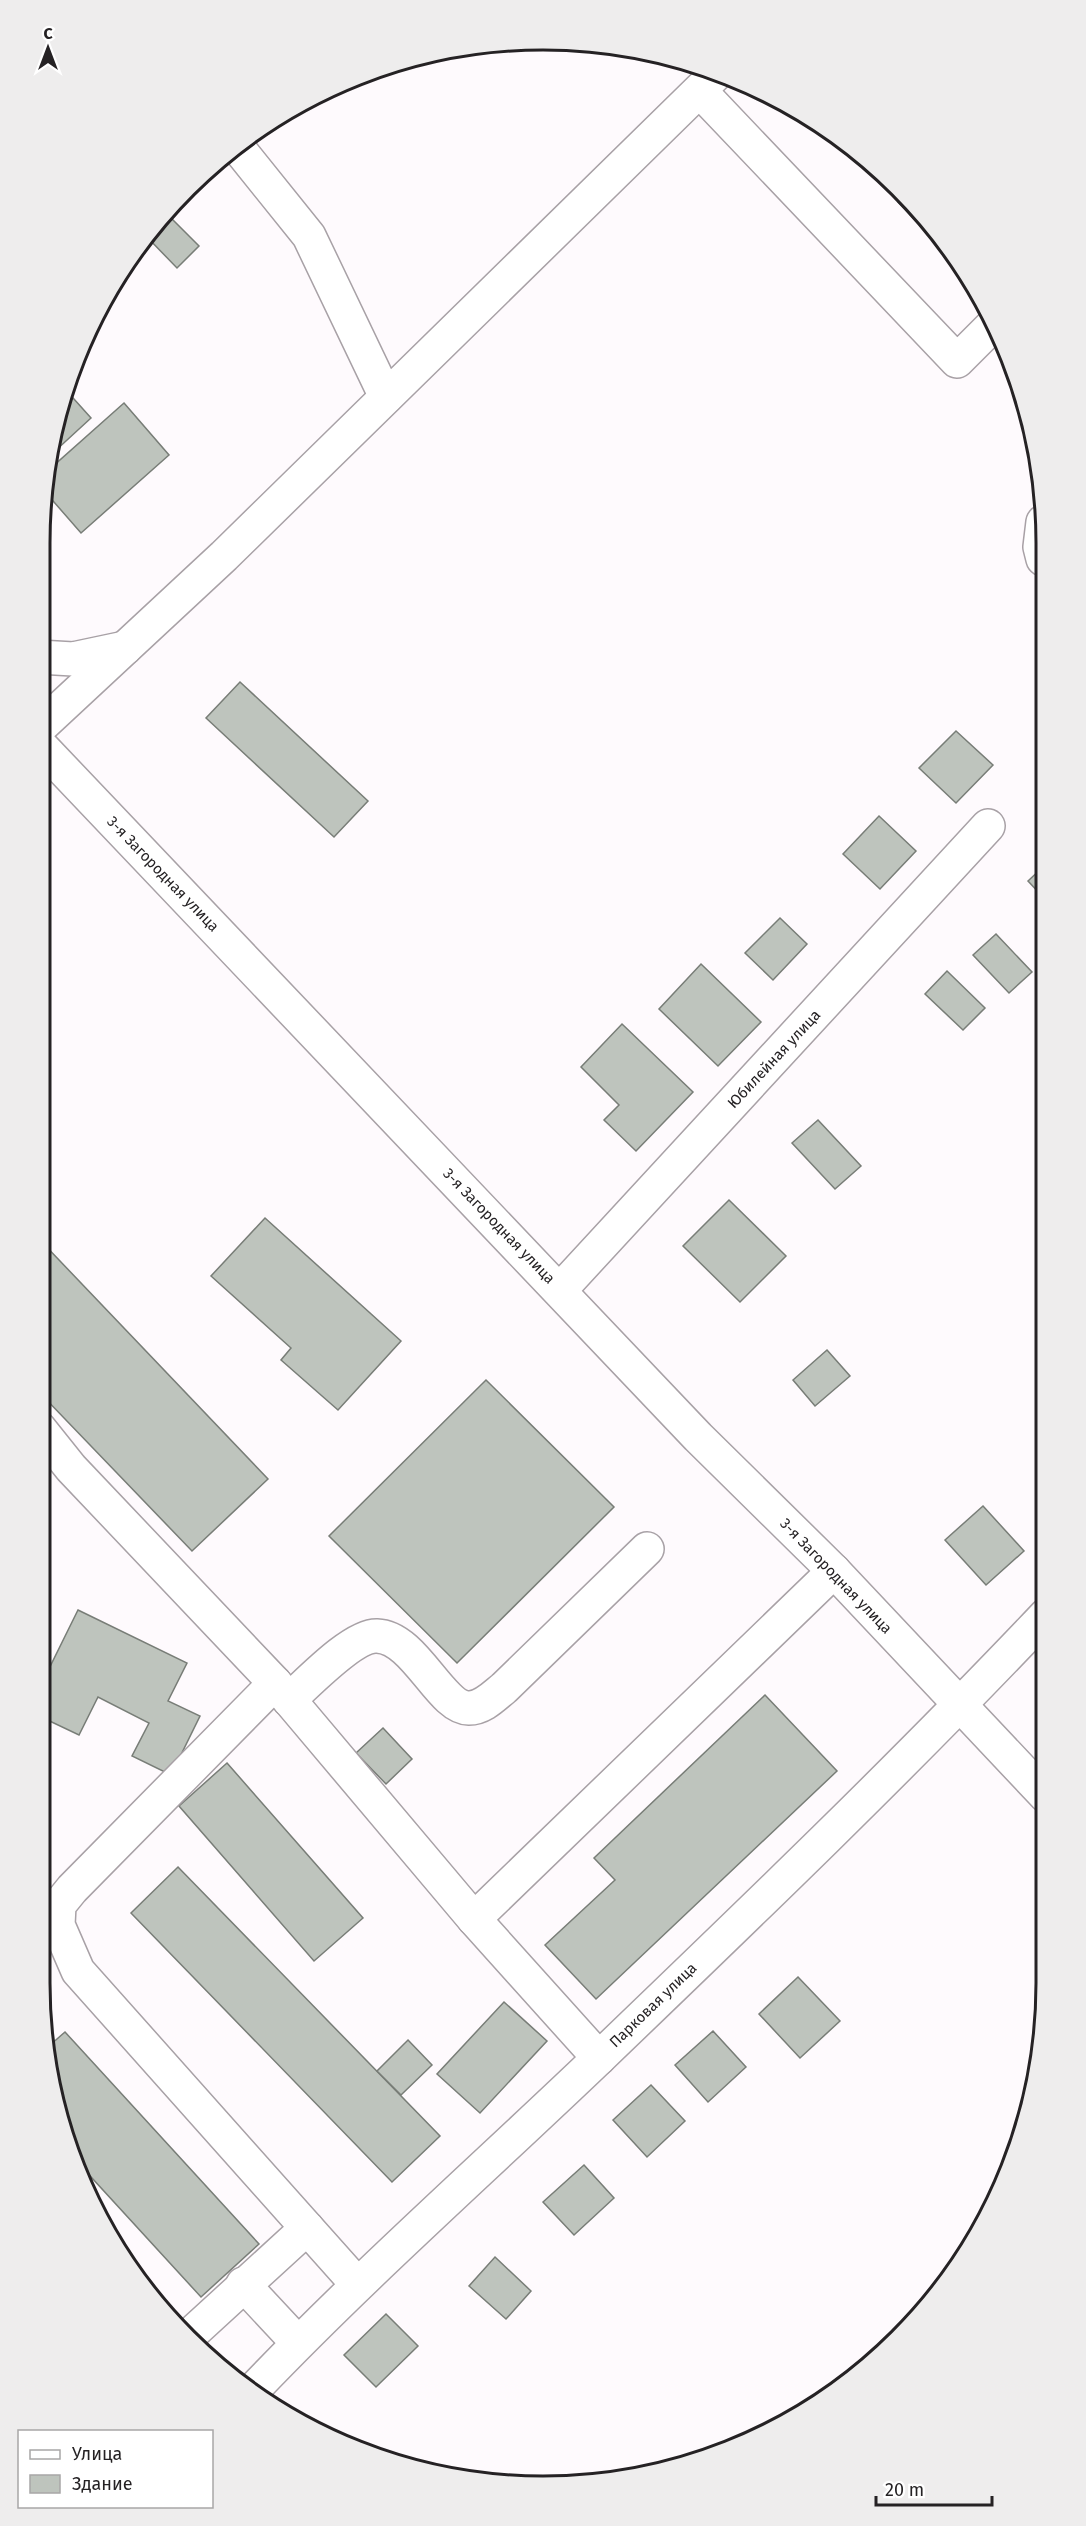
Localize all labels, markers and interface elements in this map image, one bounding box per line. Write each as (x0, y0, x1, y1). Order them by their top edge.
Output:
north arrow (18, 18, 78, 78)
text: С (43, 24, 53, 43)
street label: 3-я Загородная улица (103, 813, 223, 935)
street label: Юбилейная улица (724, 1006, 824, 1112)
street label: 3-я Загородная улица (439, 1165, 559, 1287)
street label: 3-я Загородная улица (776, 1515, 896, 1637)
street label: Парковая улица (606, 1959, 700, 2051)
legend (18, 2430, 213, 2508)
text: Улица (72, 2443, 122, 2465)
scale bar (876, 2469, 992, 2507)
text: Здание (72, 2473, 133, 2495)
text: 20 m (885, 2479, 924, 2501)

